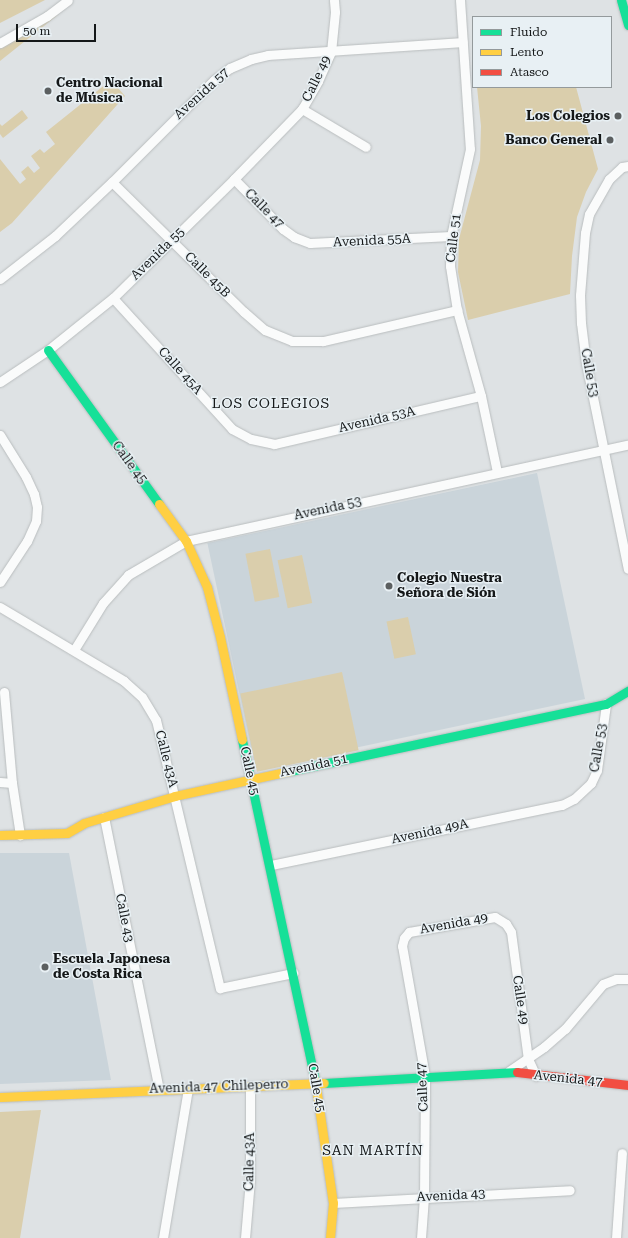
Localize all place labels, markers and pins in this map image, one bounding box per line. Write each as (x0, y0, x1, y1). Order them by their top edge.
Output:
place label: Centro Nacional de Música (56, 76, 163, 107)
marker: Centro Nacional de Música (43, 86, 53, 96)
place label: Los Colegios (526, 108, 610, 124)
marker: Los Colegios (613, 111, 623, 121)
place label: Banco General (505, 132, 602, 148)
marker: Banco General (605, 135, 615, 145)
place label: Colegio Nuestra Señora de Sión (397, 571, 502, 602)
marker: Colegio Nuestra Señora de Sión (384, 581, 394, 591)
place label: Escuela Japonesa de Costa Rica (53, 952, 170, 983)
marker: Escuela Japonesa de Costa Rica (40, 962, 50, 972)

